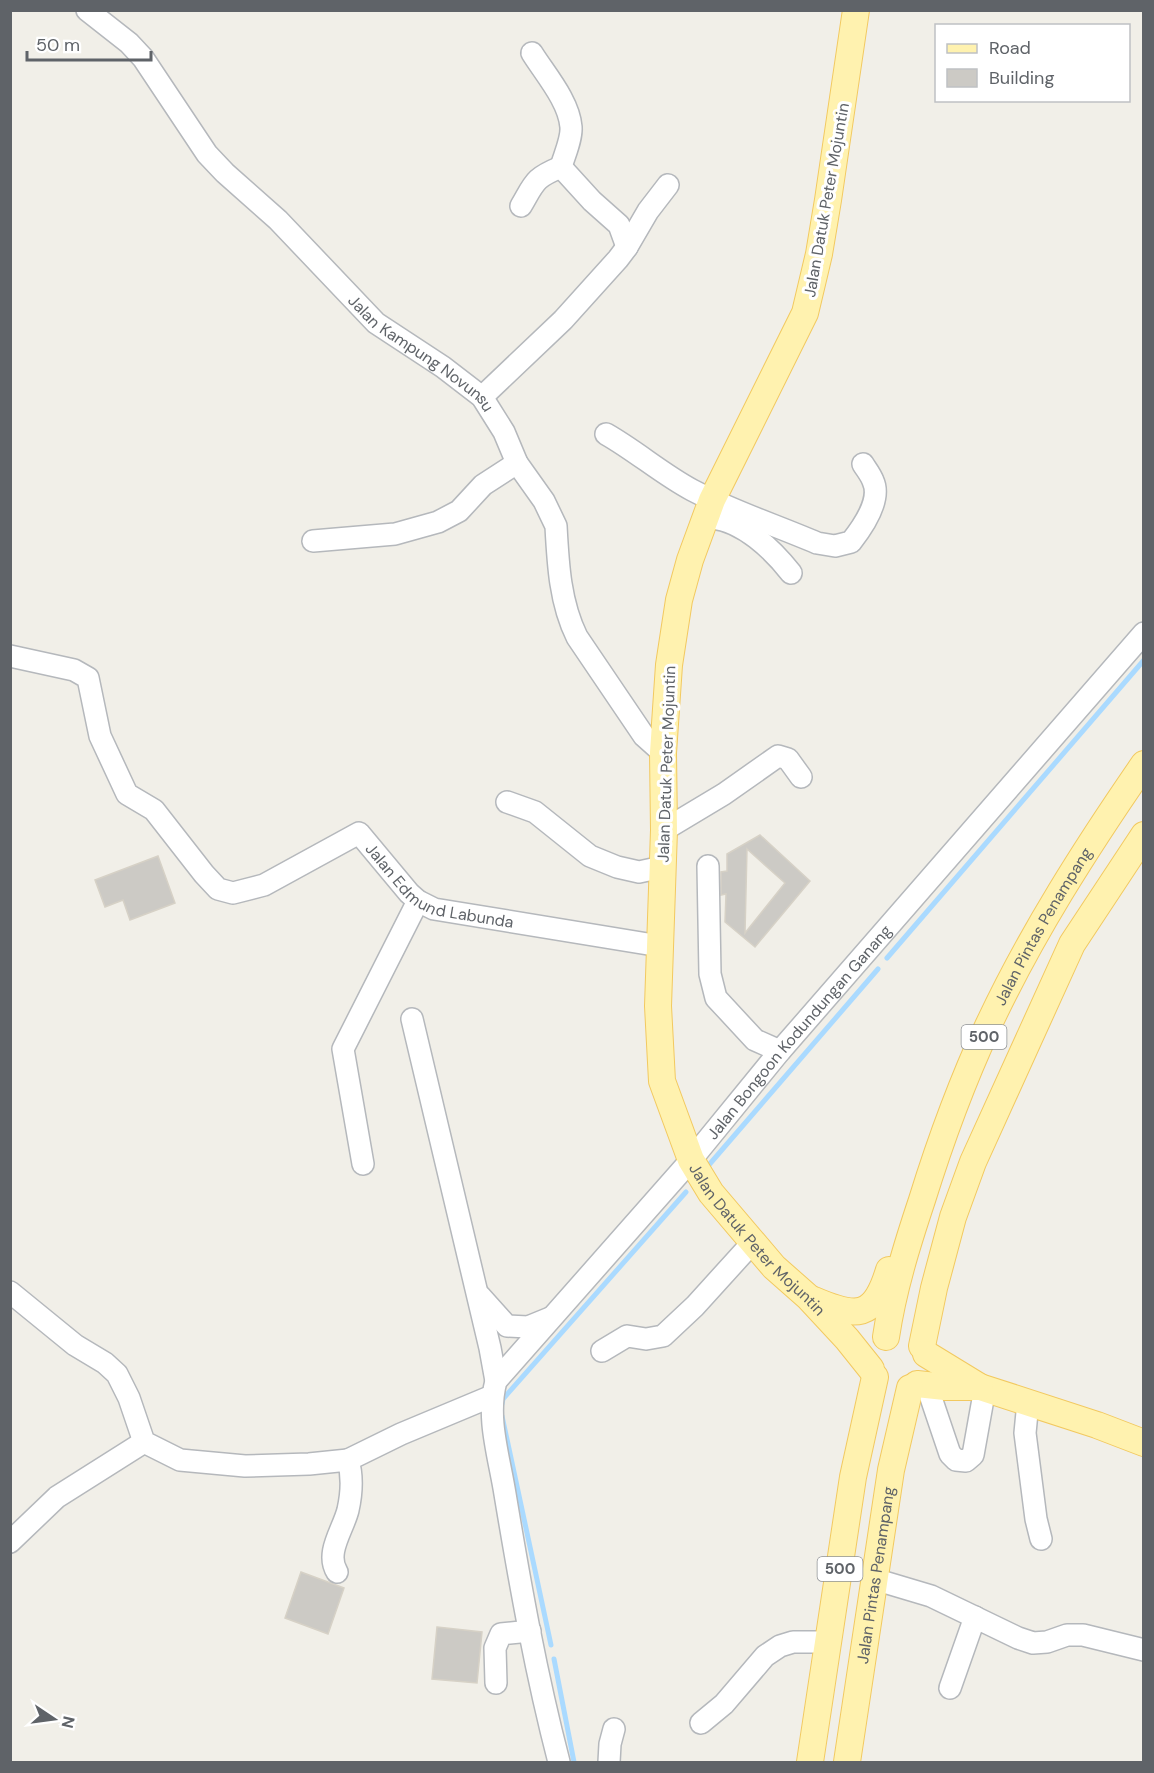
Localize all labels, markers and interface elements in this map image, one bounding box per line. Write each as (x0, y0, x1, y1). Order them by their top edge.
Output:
scale bar (27, 24, 152, 62)
legend (935, 24, 1130, 102)
text: 50 m (36, 33, 80, 57)
text: Road (989, 36, 1031, 60)
text: Building (989, 66, 1054, 90)
street label: Jalan Datuk Peter Mojuntin (799, 101, 854, 299)
street label: Jalan Kampung Novunsu (343, 290, 499, 416)
street label: Jalan Datuk Peter Mojuntin (653, 665, 680, 863)
street label: Jalan Edmund Labunda (361, 839, 515, 933)
street label: Jalan Pintas Penampang (990, 843, 1097, 1009)
street label: Jalan Bongoon Kodundungan Ganang (702, 921, 896, 1144)
road number: 500 (962, 1025, 1006, 1049)
street label: Jalan Datuk Peter Mojuntin (684, 1159, 830, 1320)
street label: Jalan Pintas Penampang (852, 1485, 899, 1665)
road number: 500 (818, 1557, 862, 1581)
north arrow (24, 1689, 84, 1749)
text: N (57, 1714, 80, 1730)

